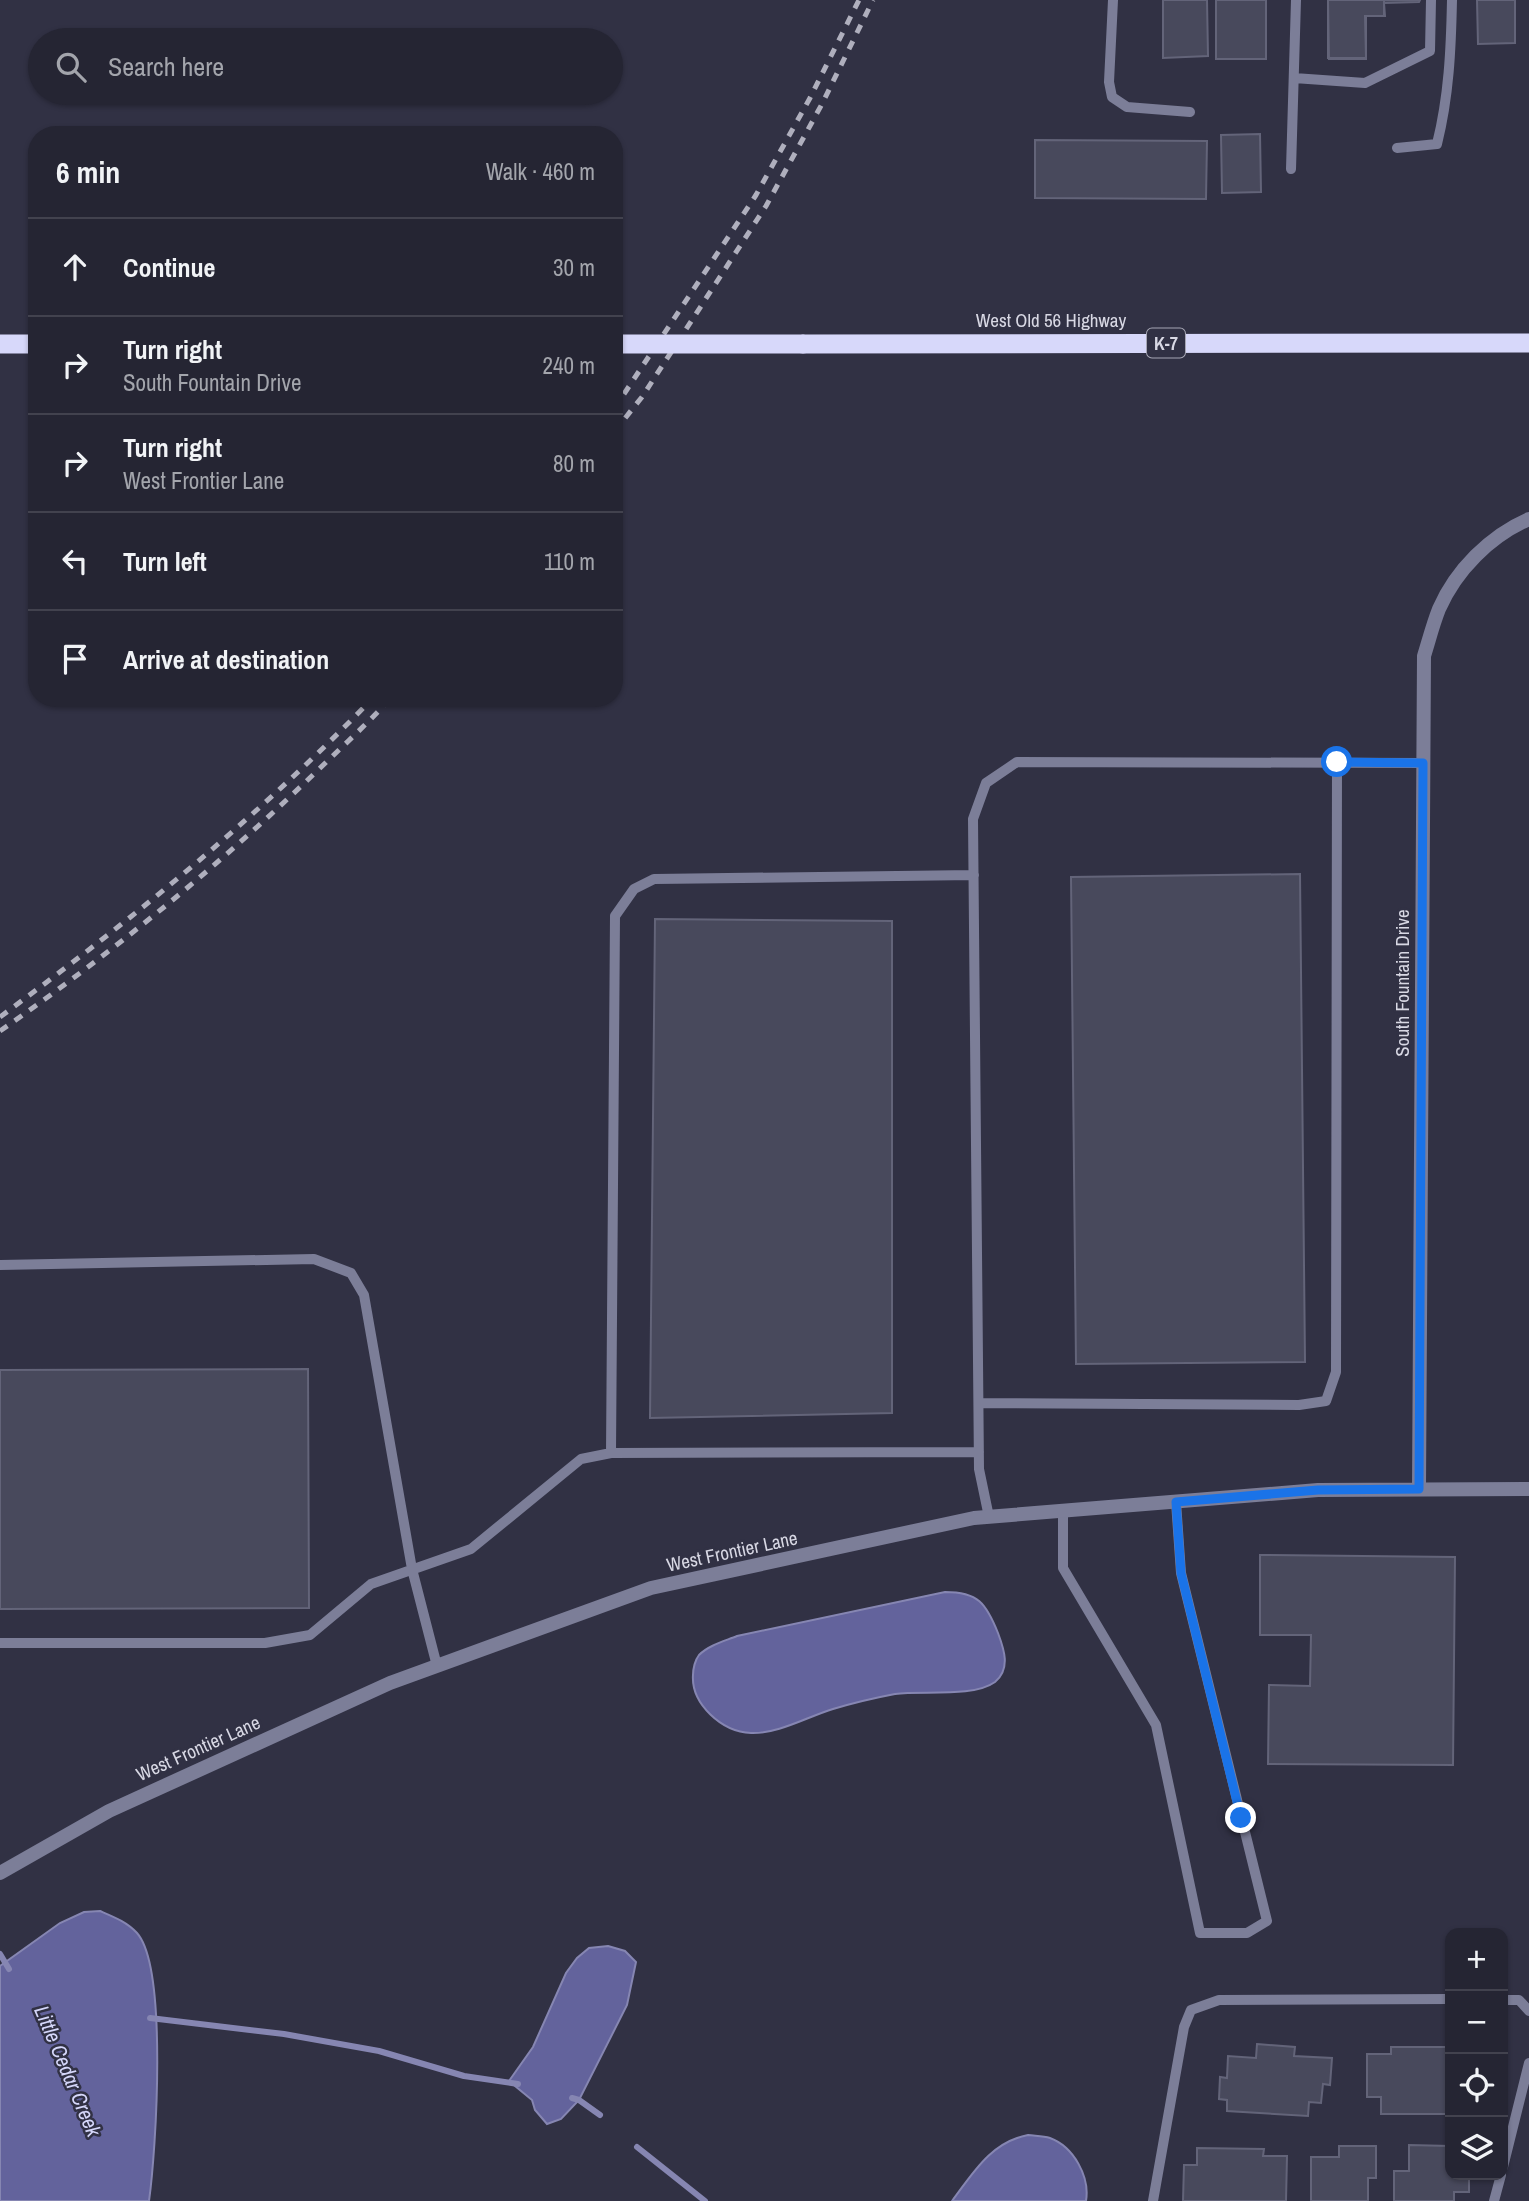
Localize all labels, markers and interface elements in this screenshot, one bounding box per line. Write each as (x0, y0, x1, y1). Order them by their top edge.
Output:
search box (28, 28, 623, 105)
icon: search (52, 48, 90, 86)
text: Search here (108, 49, 224, 84)
text: 6 min (56, 152, 120, 192)
text: Walk · 460 m (486, 156, 595, 187)
icon: ahead (56, 248, 94, 286)
text: Continue (123, 250, 215, 285)
text: 30 m (553, 252, 595, 283)
street label: West Old 56 Highway (976, 307, 1126, 333)
road number: K-7 (1147, 328, 1185, 358)
text: Turn right (123, 332, 222, 367)
icon: right (56, 346, 94, 384)
text: 240 m (543, 350, 595, 381)
text: South Fountain Drive (123, 367, 301, 398)
text: Turn right (123, 430, 222, 465)
icon: right (56, 444, 94, 482)
text: 80 m (553, 448, 595, 479)
text: West Frontier Lane (123, 465, 284, 496)
icon: left (56, 542, 94, 580)
text: Turn left (123, 544, 207, 579)
text: 110 m (544, 546, 595, 577)
icon: arrive (56, 640, 94, 678)
text: Arrive at destination (123, 642, 329, 677)
route start (1321, 746, 1352, 777)
street label: South Fountain Drive (1389, 909, 1415, 1057)
street label: West Frontier Lane (664, 1524, 800, 1578)
street label: West Frontier Lane (132, 1709, 264, 1787)
route end (1225, 1802, 1256, 1833)
map controls (1445, 1928, 1508, 2180)
button: + (1445, 1928, 1508, 1991)
button: − (1445, 1991, 1508, 2054)
water label: Little Cedar Creek (27, 2001, 109, 2142)
button: locate (1445, 2054, 1508, 2117)
button: layers (1445, 2117, 1508, 2180)

